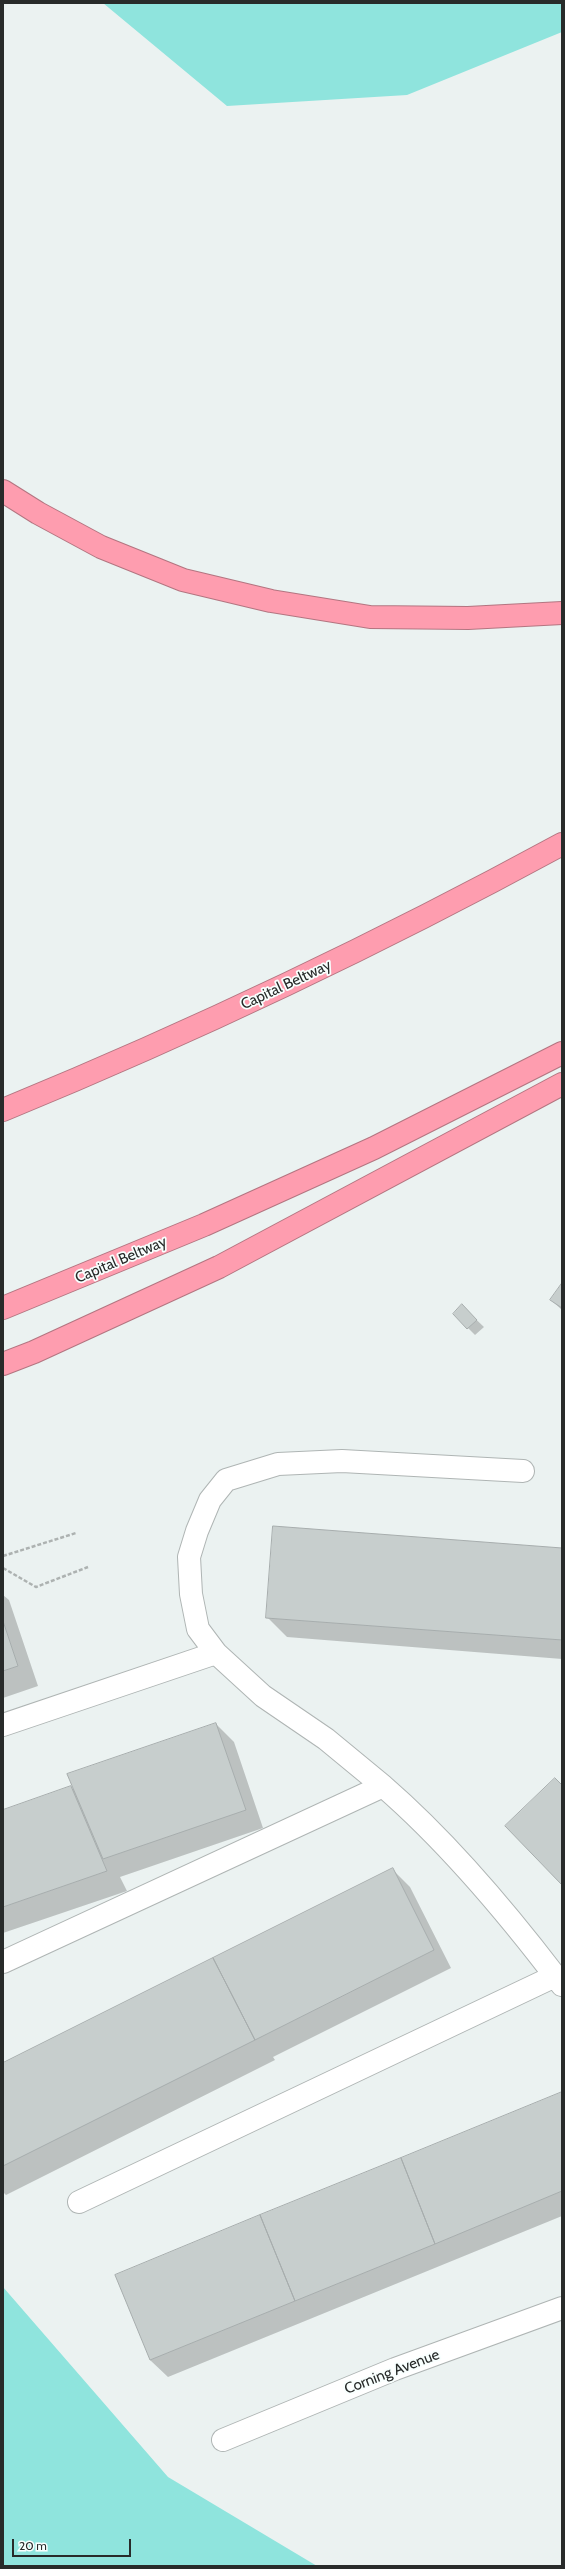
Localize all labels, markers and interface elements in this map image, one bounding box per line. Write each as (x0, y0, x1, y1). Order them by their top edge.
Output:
street label: Capital Beltway (238, 956, 334, 1014)
street label: Capital Beltway (73, 1233, 169, 1287)
street label: Corning Avenue (342, 2346, 442, 2398)
scale bar (14, 2531, 133, 2557)
text: 20 m (19, 2538, 47, 2553)

